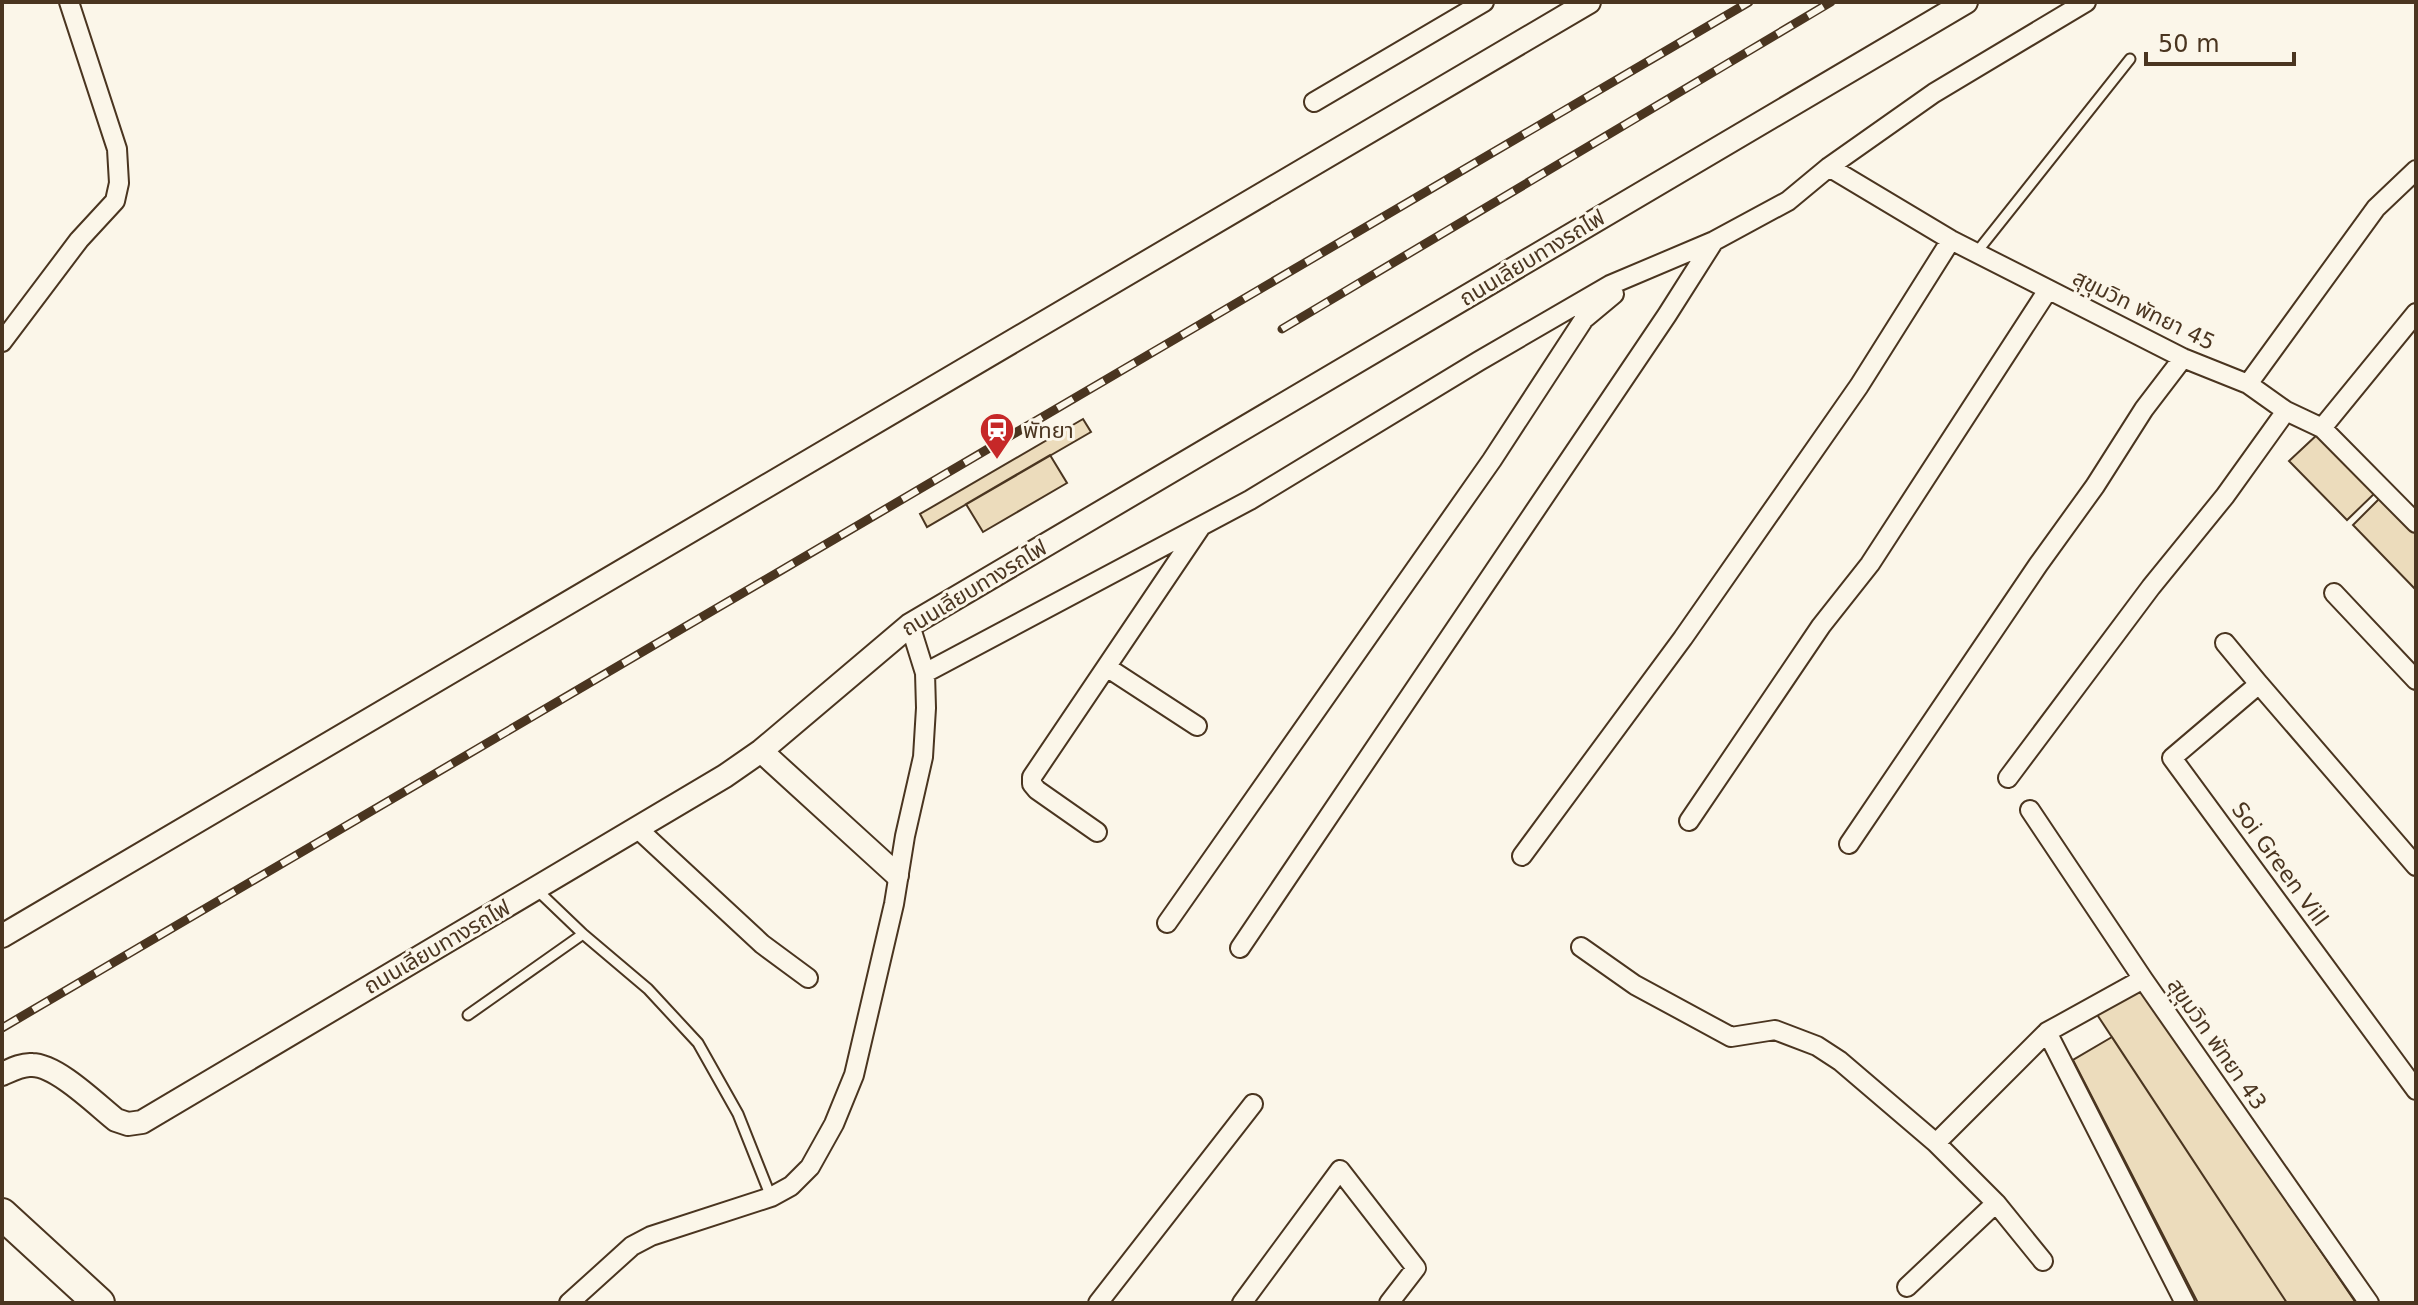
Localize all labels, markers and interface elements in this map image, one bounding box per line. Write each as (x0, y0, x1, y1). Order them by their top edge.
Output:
scale bar (2146, 16, 2294, 66)
text: 50 m (2158, 30, 2220, 58)
street label: ถนนเลียบทางรถไฟ (1455, 205, 1609, 311)
street label: สุขุมวิท พัทยา 45 (2068, 265, 2219, 356)
station icon: พัทยา (978, 411, 1016, 461)
place label: พัทยา (1023, 418, 1074, 443)
street label: ถนนเลียบทางรถไฟ (897, 535, 1051, 641)
street label: Soi Green Vill (2227, 797, 2333, 931)
street label: ถนนเลียบทางรถไฟ (359, 895, 515, 999)
street label: สุขุมวิท พัทยา 43 (2161, 973, 2272, 1115)

